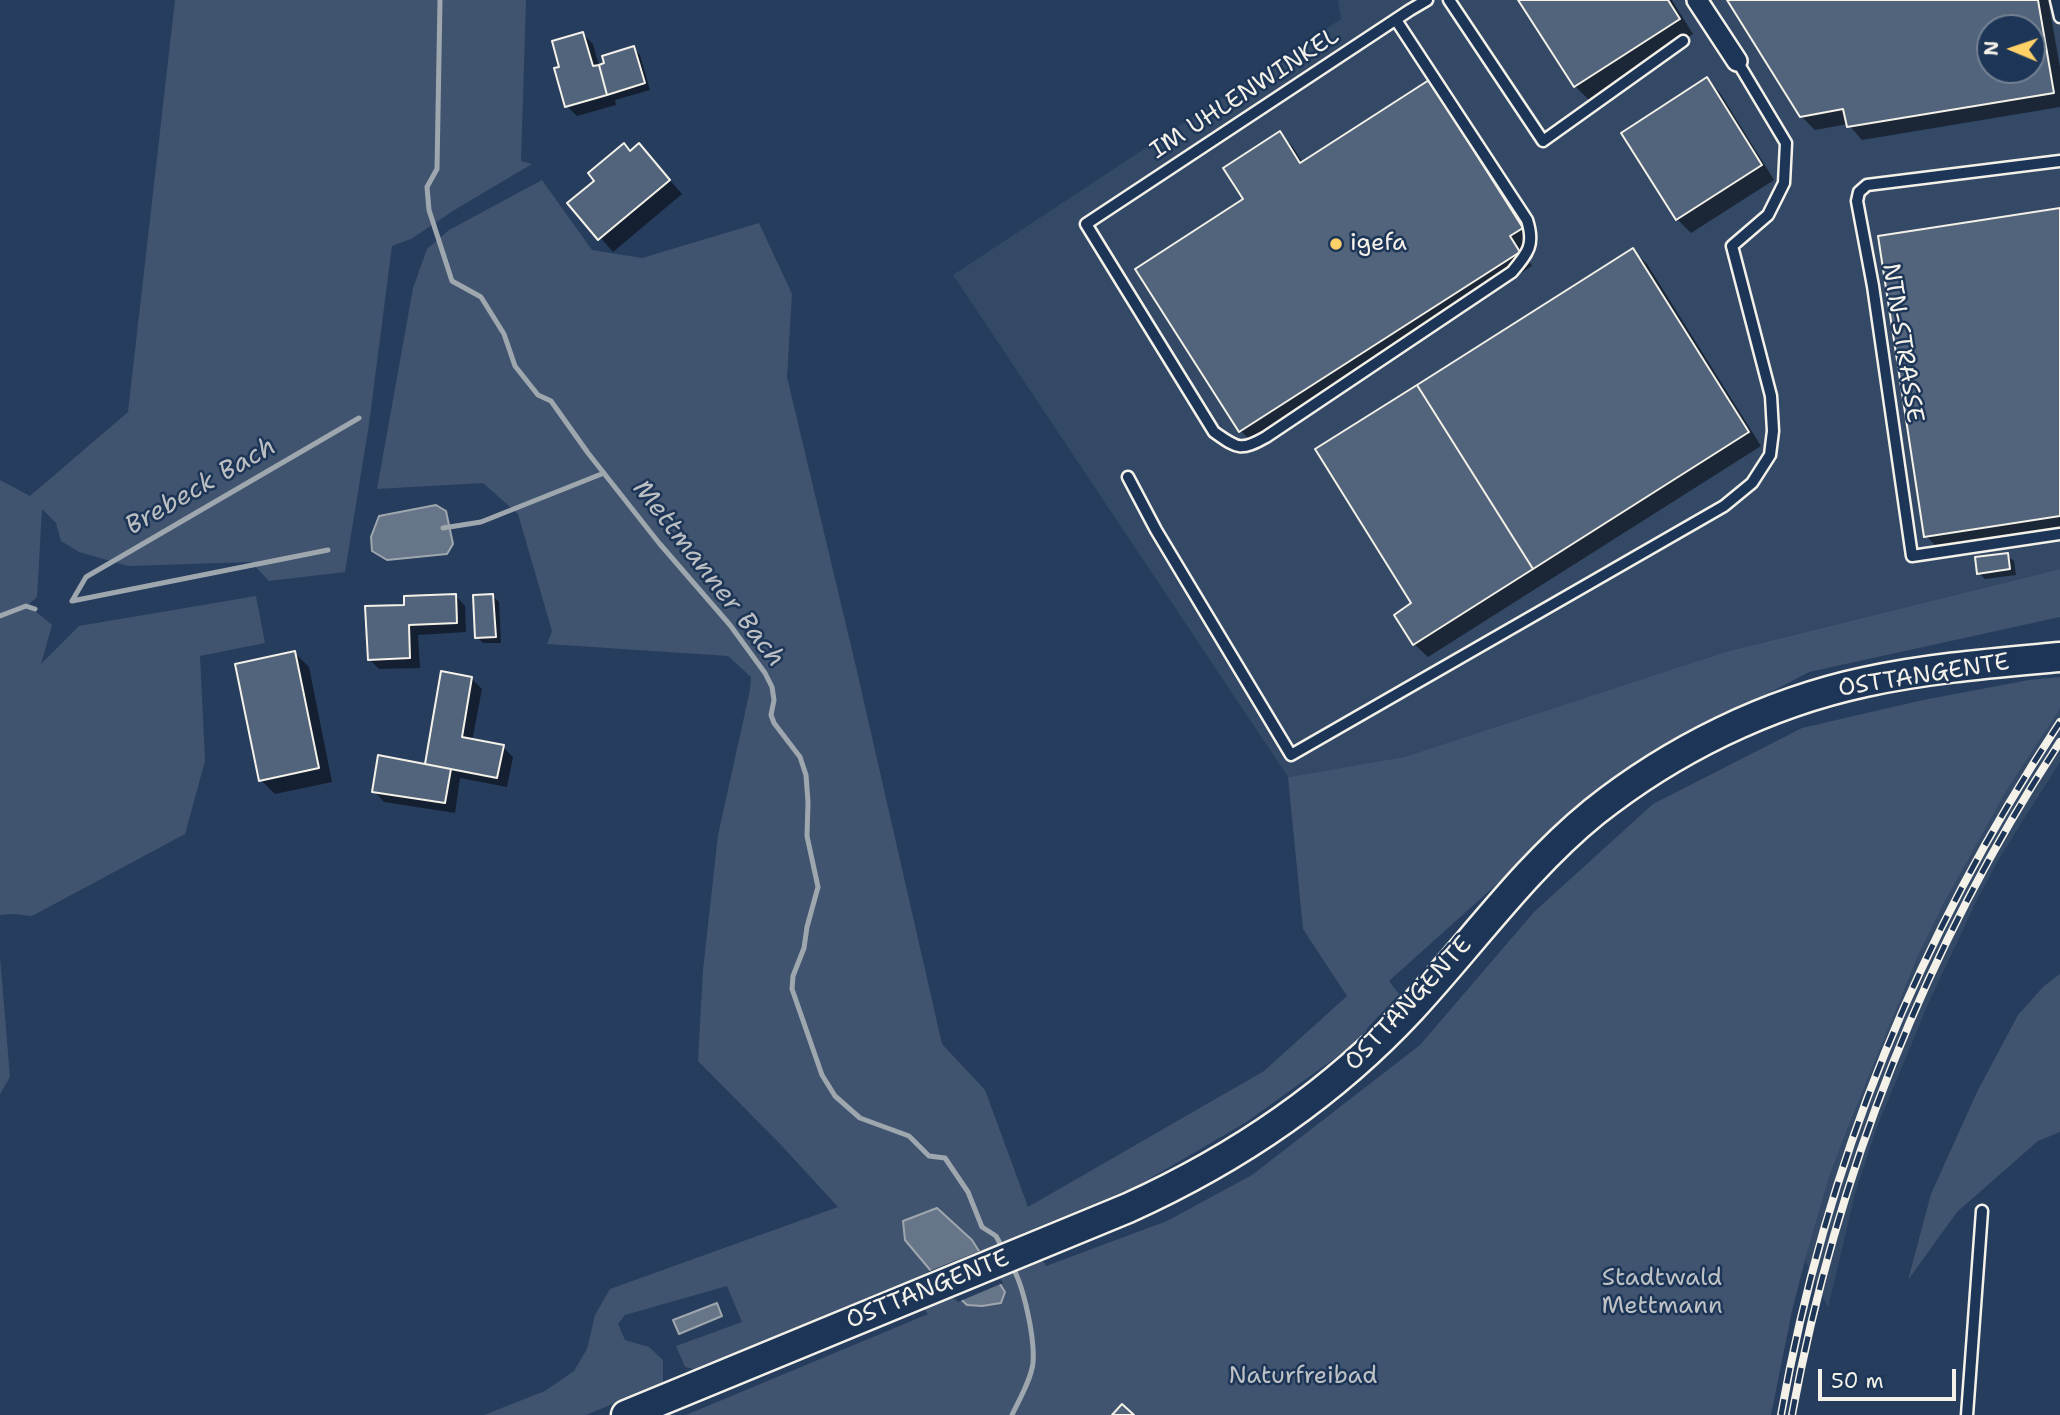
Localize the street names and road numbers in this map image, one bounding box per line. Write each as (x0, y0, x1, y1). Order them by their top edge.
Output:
street label: IM UHLENWINKEL (1145, 22, 1345, 166)
street label: NTN-STRASSE (1875, 261, 1929, 425)
street label: OSTTANGENTE (1836, 648, 2012, 704)
street label: OSTTANGENTE (1339, 931, 1479, 1077)
street label: OSTTANGENTE (842, 1244, 1014, 1336)

